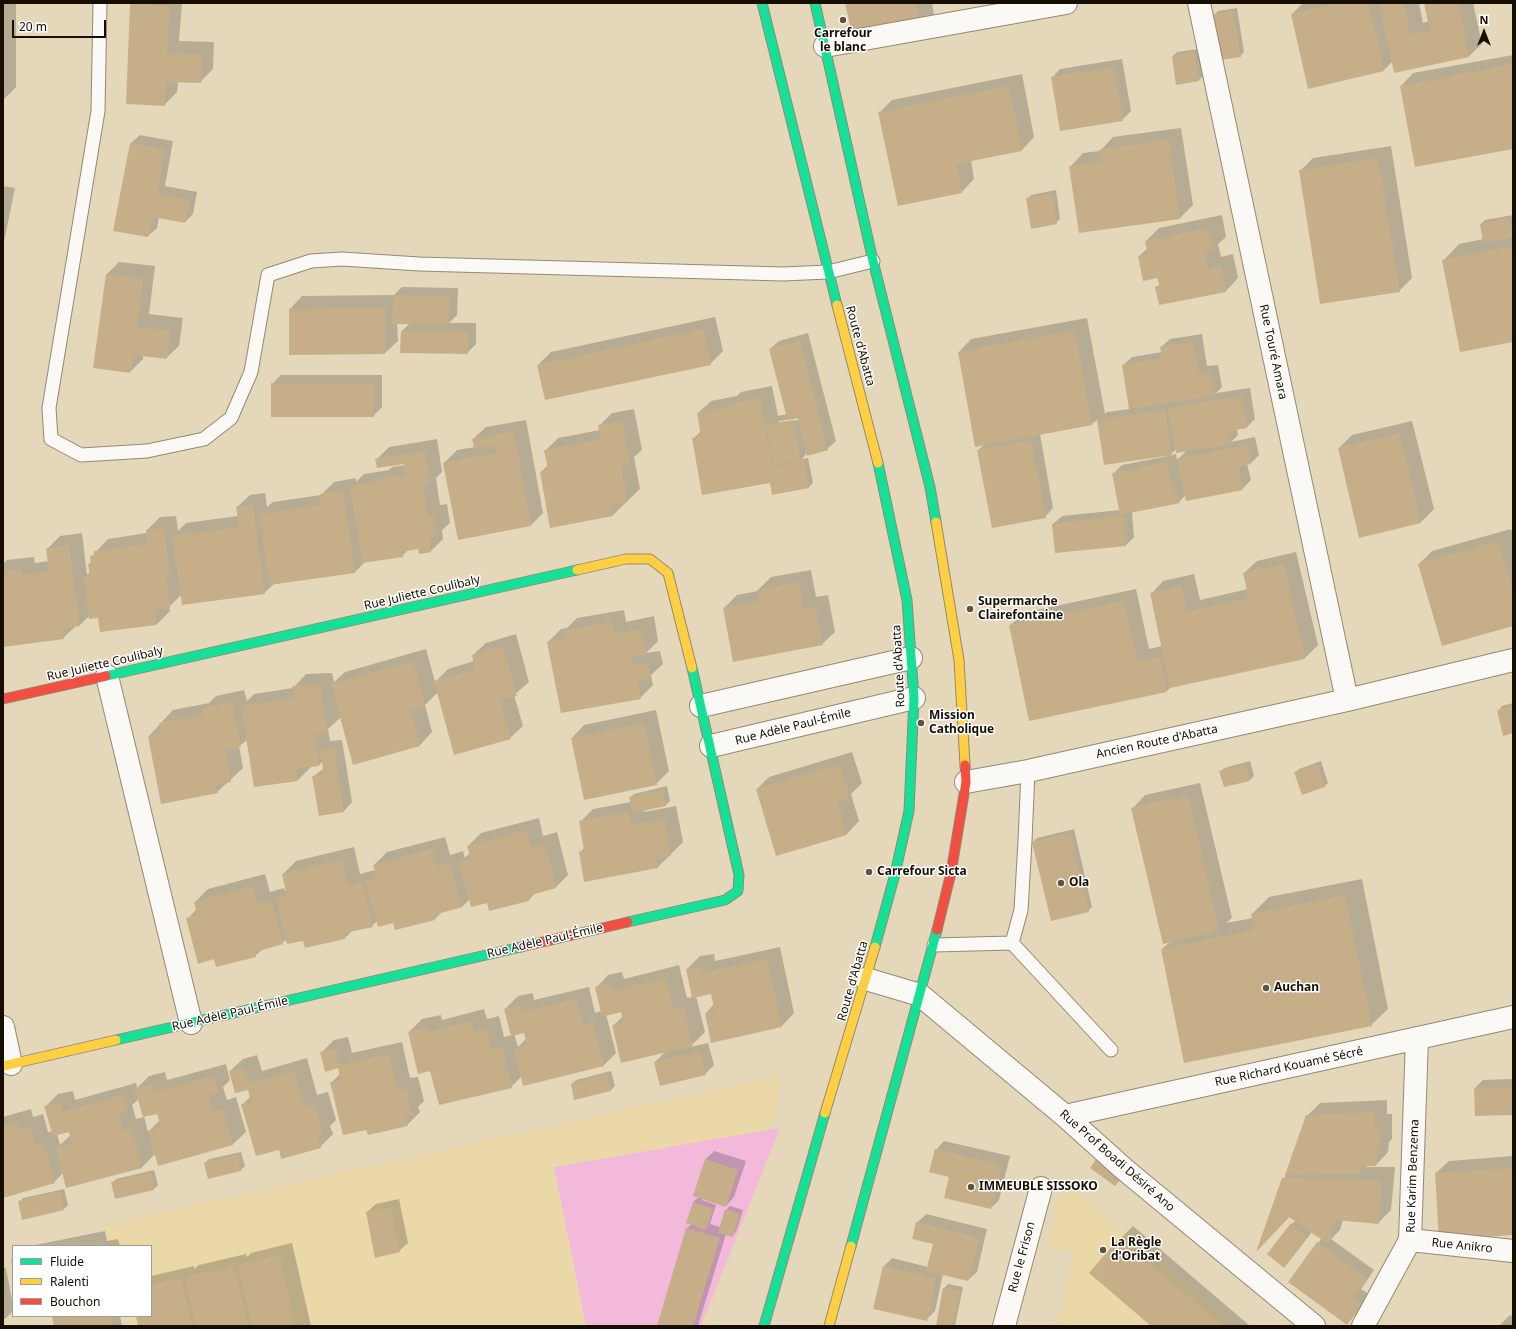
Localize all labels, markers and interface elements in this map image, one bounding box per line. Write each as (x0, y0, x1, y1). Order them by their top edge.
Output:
scale bar (14, 12, 108, 38)
north arrow (1464, 12, 1504, 52)
text: N (1480, 12, 1488, 27)
marker: Carrefour le blanc (838, 15, 848, 25)
text: 20 m (19, 18, 47, 35)
place label: Carrefour le blanc (814, 27, 872, 55)
street label: Rue Touré Amara (1256, 303, 1290, 401)
street label: Route d'Abatta (842, 304, 878, 388)
street label: Rue Juliette Coulibaly (363, 573, 481, 613)
place label: Supermarche Clairefontaine (978, 595, 1063, 623)
marker: Supermarche Clairefontaine (965, 604, 975, 614)
street label: Route d'Abatta (890, 624, 908, 708)
street label: Rue Juliette Coulibaly (46, 644, 164, 684)
street label: Rue Adèle Paul-Émile (734, 706, 852, 748)
place label: Mission Catholique (929, 709, 994, 737)
marker: Mission Catholique (916, 718, 926, 728)
street label: Ancien Route d'Abatta (1095, 722, 1219, 762)
place label: Carrefour Sicta (877, 865, 967, 879)
marker: Carrefour Sicta (864, 867, 874, 877)
place label: Ola (1069, 876, 1089, 890)
marker: Ola (1056, 878, 1066, 888)
street label: Rue Adèle Paul-Émile (486, 921, 604, 961)
street label: Route d'Abatta (835, 939, 871, 1023)
place label: Auchan (1274, 981, 1319, 995)
marker: Auchan (1261, 983, 1271, 993)
street label: Rue Adèle Paul-Émile (171, 994, 289, 1034)
street label: Rue Richard Kouamé Sécré (1214, 1044, 1364, 1090)
street label: Rue Prof Boadi Désiré Ano (1056, 1107, 1178, 1215)
street label: Rue Karim Benzema (1404, 1119, 1422, 1233)
place label: IMMEUBLE SISSOKO (979, 1180, 1098, 1194)
marker: IMMEUBLE SISSOKO (966, 1182, 976, 1192)
street label: Rue le Frison (1006, 1220, 1038, 1294)
place label: La Règle d'Oribat (1111, 1236, 1161, 1264)
street label: Rue Anikro (1431, 1236, 1493, 1256)
legend (12, 1245, 152, 1317)
marker: La Règle d'Oribat (1098, 1245, 1108, 1255)
text: Fluide (50, 1253, 84, 1270)
text: Ralenti (50, 1273, 89, 1290)
text: Bouchon (50, 1293, 100, 1310)

